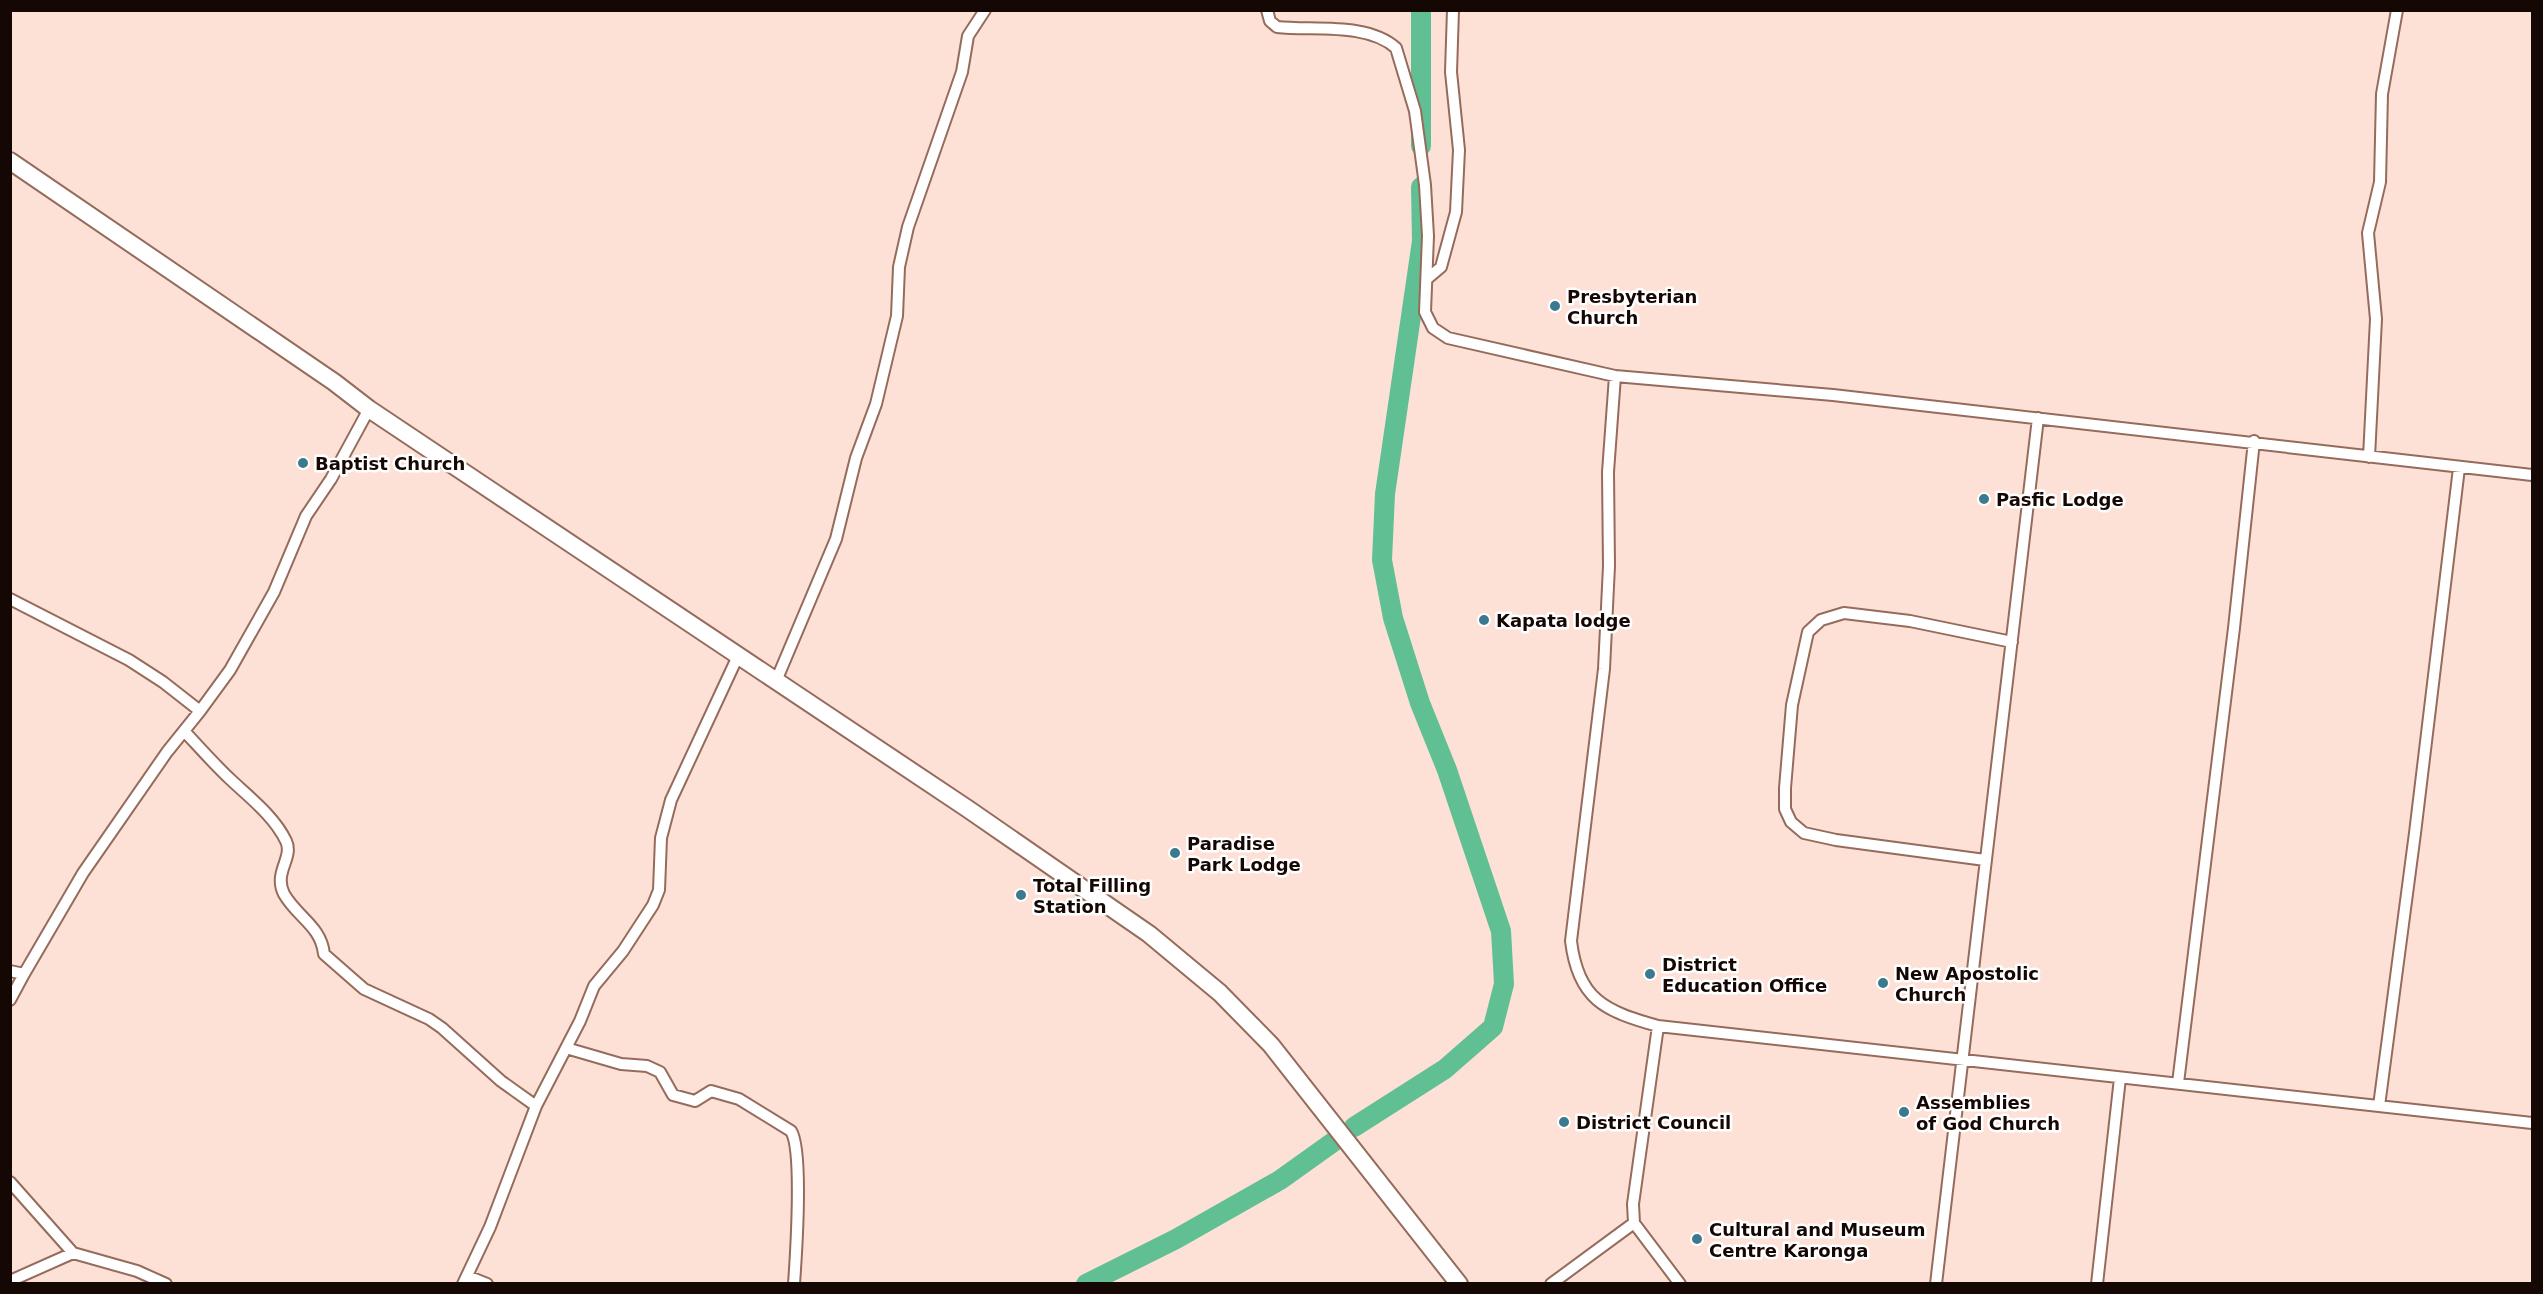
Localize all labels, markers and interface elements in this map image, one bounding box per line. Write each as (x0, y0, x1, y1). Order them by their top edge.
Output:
place label: Presbyterian Church (1567, 286, 1697, 328)
marker: Presbyterian Church (1548, 299, 1562, 313)
place label: Baptist Church (315, 453, 465, 474)
marker: Baptist Church (296, 456, 310, 470)
place label: Pasfic Lodge (1996, 489, 2124, 510)
marker: Pasfic Lodge (1977, 492, 1991, 506)
place label: Kapata lodge (1496, 610, 1631, 631)
marker: Kapata lodge (1477, 613, 1491, 627)
place label: Paradise Park Lodge (1187, 833, 1301, 875)
marker: Paradise Park Lodge (1168, 846, 1182, 860)
place label: Total Filling Station (1033, 875, 1151, 917)
marker: Total Filling Station (1014, 888, 1028, 902)
place label: District Education Office (1662, 954, 1827, 996)
place label: New Apostolic Church (1895, 963, 2039, 1005)
marker: District Education Office (1643, 967, 1657, 981)
marker: New Apostolic Church (1876, 976, 1890, 990)
place label: Assemblies of God Church (1916, 1092, 2060, 1134)
marker: Assemblies of God Church (1897, 1105, 1911, 1119)
place label: District Council (1576, 1112, 1731, 1133)
marker: District Council (1557, 1115, 1571, 1129)
place label: Cultural and Museum Centre Karonga (1709, 1219, 1925, 1261)
marker: Cultural and Museum Centre Karonga (1690, 1232, 1704, 1246)

